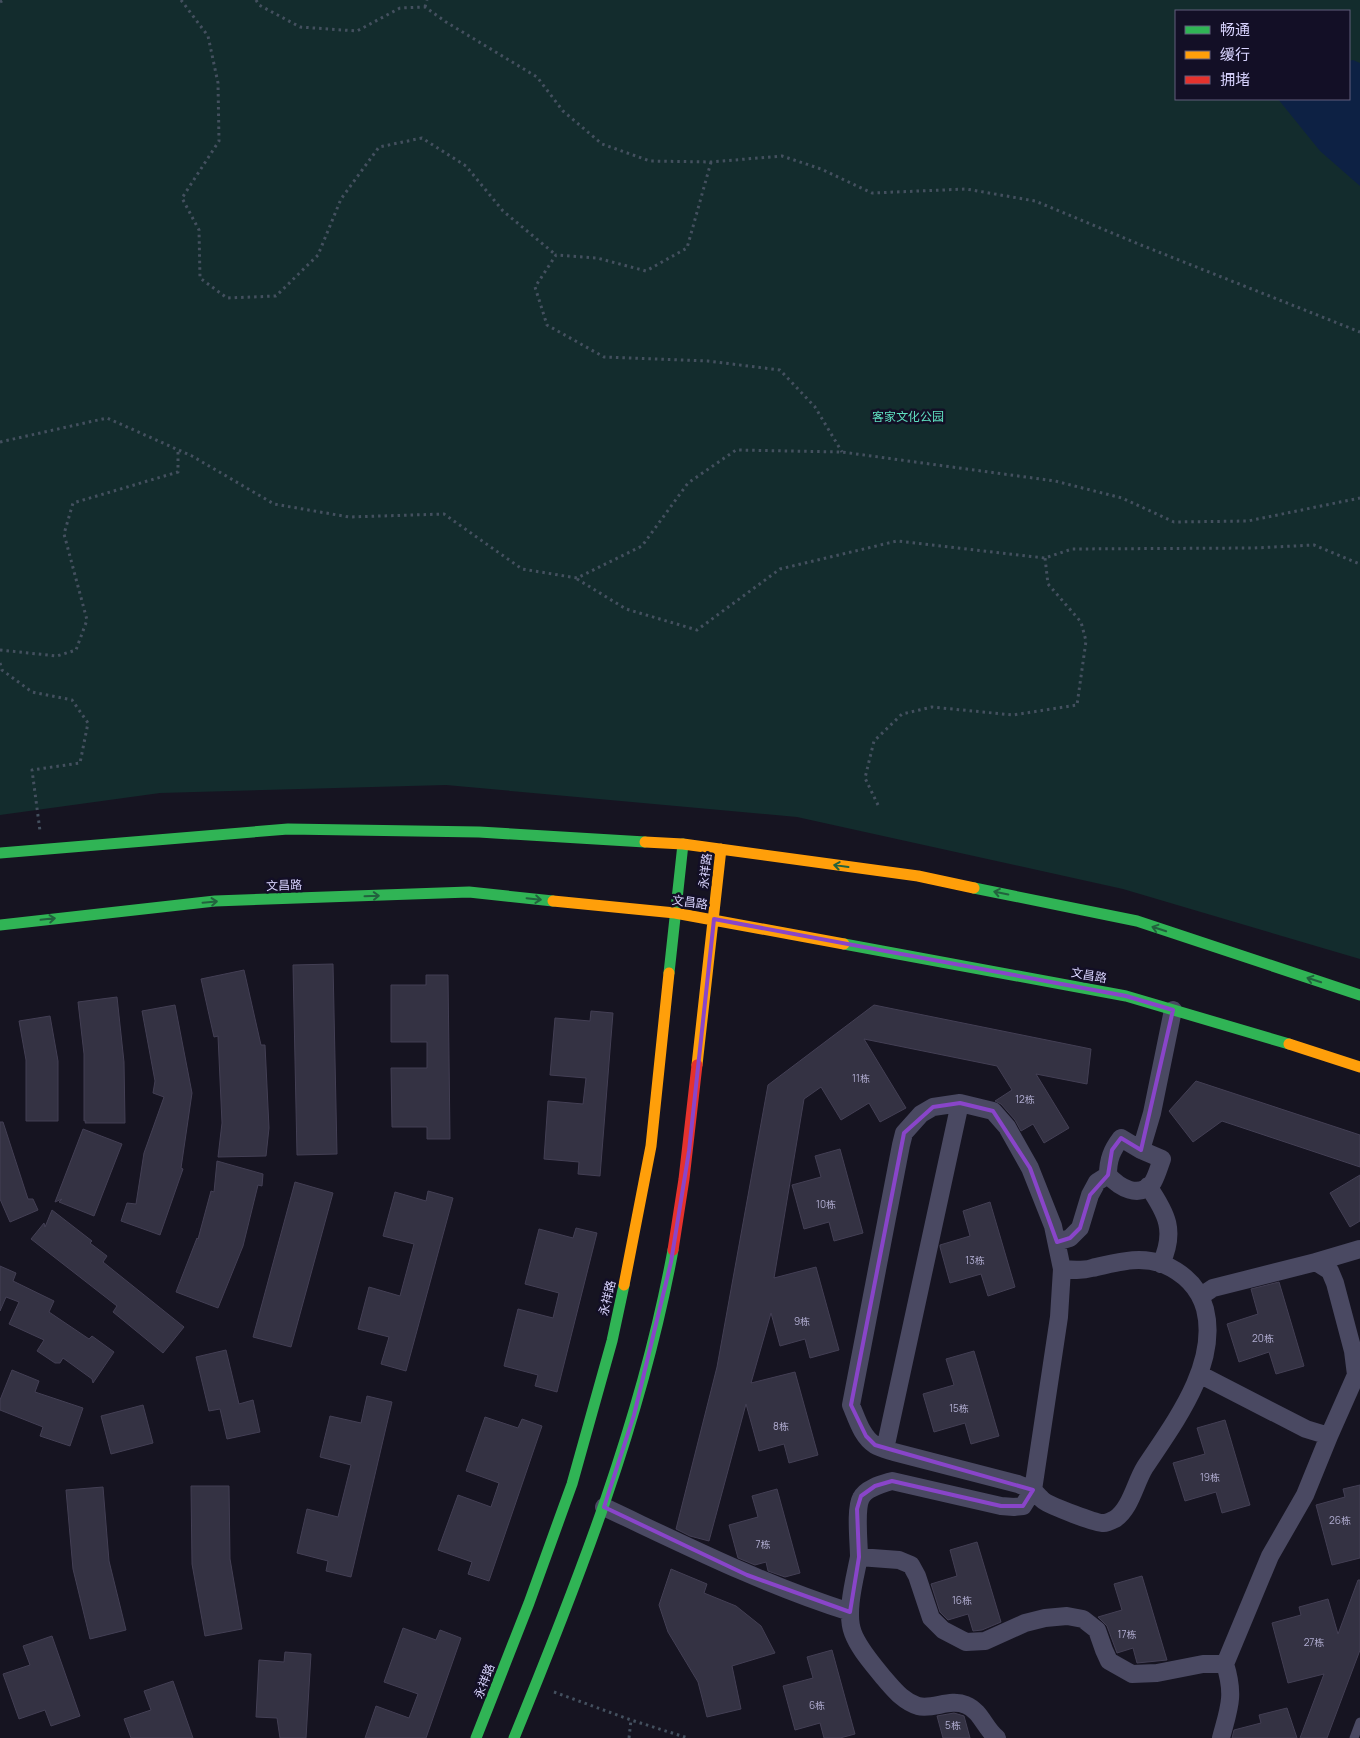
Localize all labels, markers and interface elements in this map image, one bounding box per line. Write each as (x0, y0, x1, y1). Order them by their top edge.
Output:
legend (1175, 10, 1350, 100)
text: 畅通 (1220, 19, 1250, 40)
text: 缓行 (1220, 44, 1250, 65)
text: 拥堵 (1220, 69, 1250, 90)
park label: 客家文化公园 (872, 408, 944, 425)
street label: 永祥路 (695, 852, 715, 890)
one-way arrow (833, 860, 849, 870)
street label: 文昌路 (266, 876, 302, 894)
one-way arrow (993, 888, 1009, 898)
one-way arrow (364, 891, 380, 900)
street label: 文昌路 (671, 891, 709, 913)
one-way arrow (526, 894, 542, 904)
one-way arrow (202, 897, 218, 906)
one-way arrow (40, 914, 56, 924)
one-way arrow (1152, 924, 1168, 933)
street label: 文昌路 (1070, 964, 1108, 986)
one-way arrow (1306, 975, 1322, 984)
house number: 11栋 (852, 1071, 870, 1085)
house number: 12栋 (1015, 1092, 1035, 1106)
house number: 10栋 (816, 1197, 836, 1211)
house number: 13栋 (965, 1253, 985, 1267)
street label: 永祥路 (595, 1279, 619, 1317)
house number: 9栋 (794, 1314, 810, 1328)
house number: 20栋 (1252, 1331, 1274, 1345)
house number: 15栋 (949, 1401, 969, 1415)
house number: 8栋 (773, 1419, 789, 1433)
house number: 19栋 (1200, 1470, 1220, 1484)
house number: 26栋 (1329, 1513, 1351, 1527)
house number: 7栋 (755, 1537, 771, 1551)
house number: 16栋 (952, 1593, 972, 1607)
house number: 17栋 (1118, 1627, 1136, 1641)
house number: 27栋 (1304, 1635, 1324, 1649)
street label: 永祥路 (470, 1661, 498, 1701)
house number: 6栋 (809, 1698, 825, 1712)
house number: 5栋 (945, 1718, 961, 1732)

